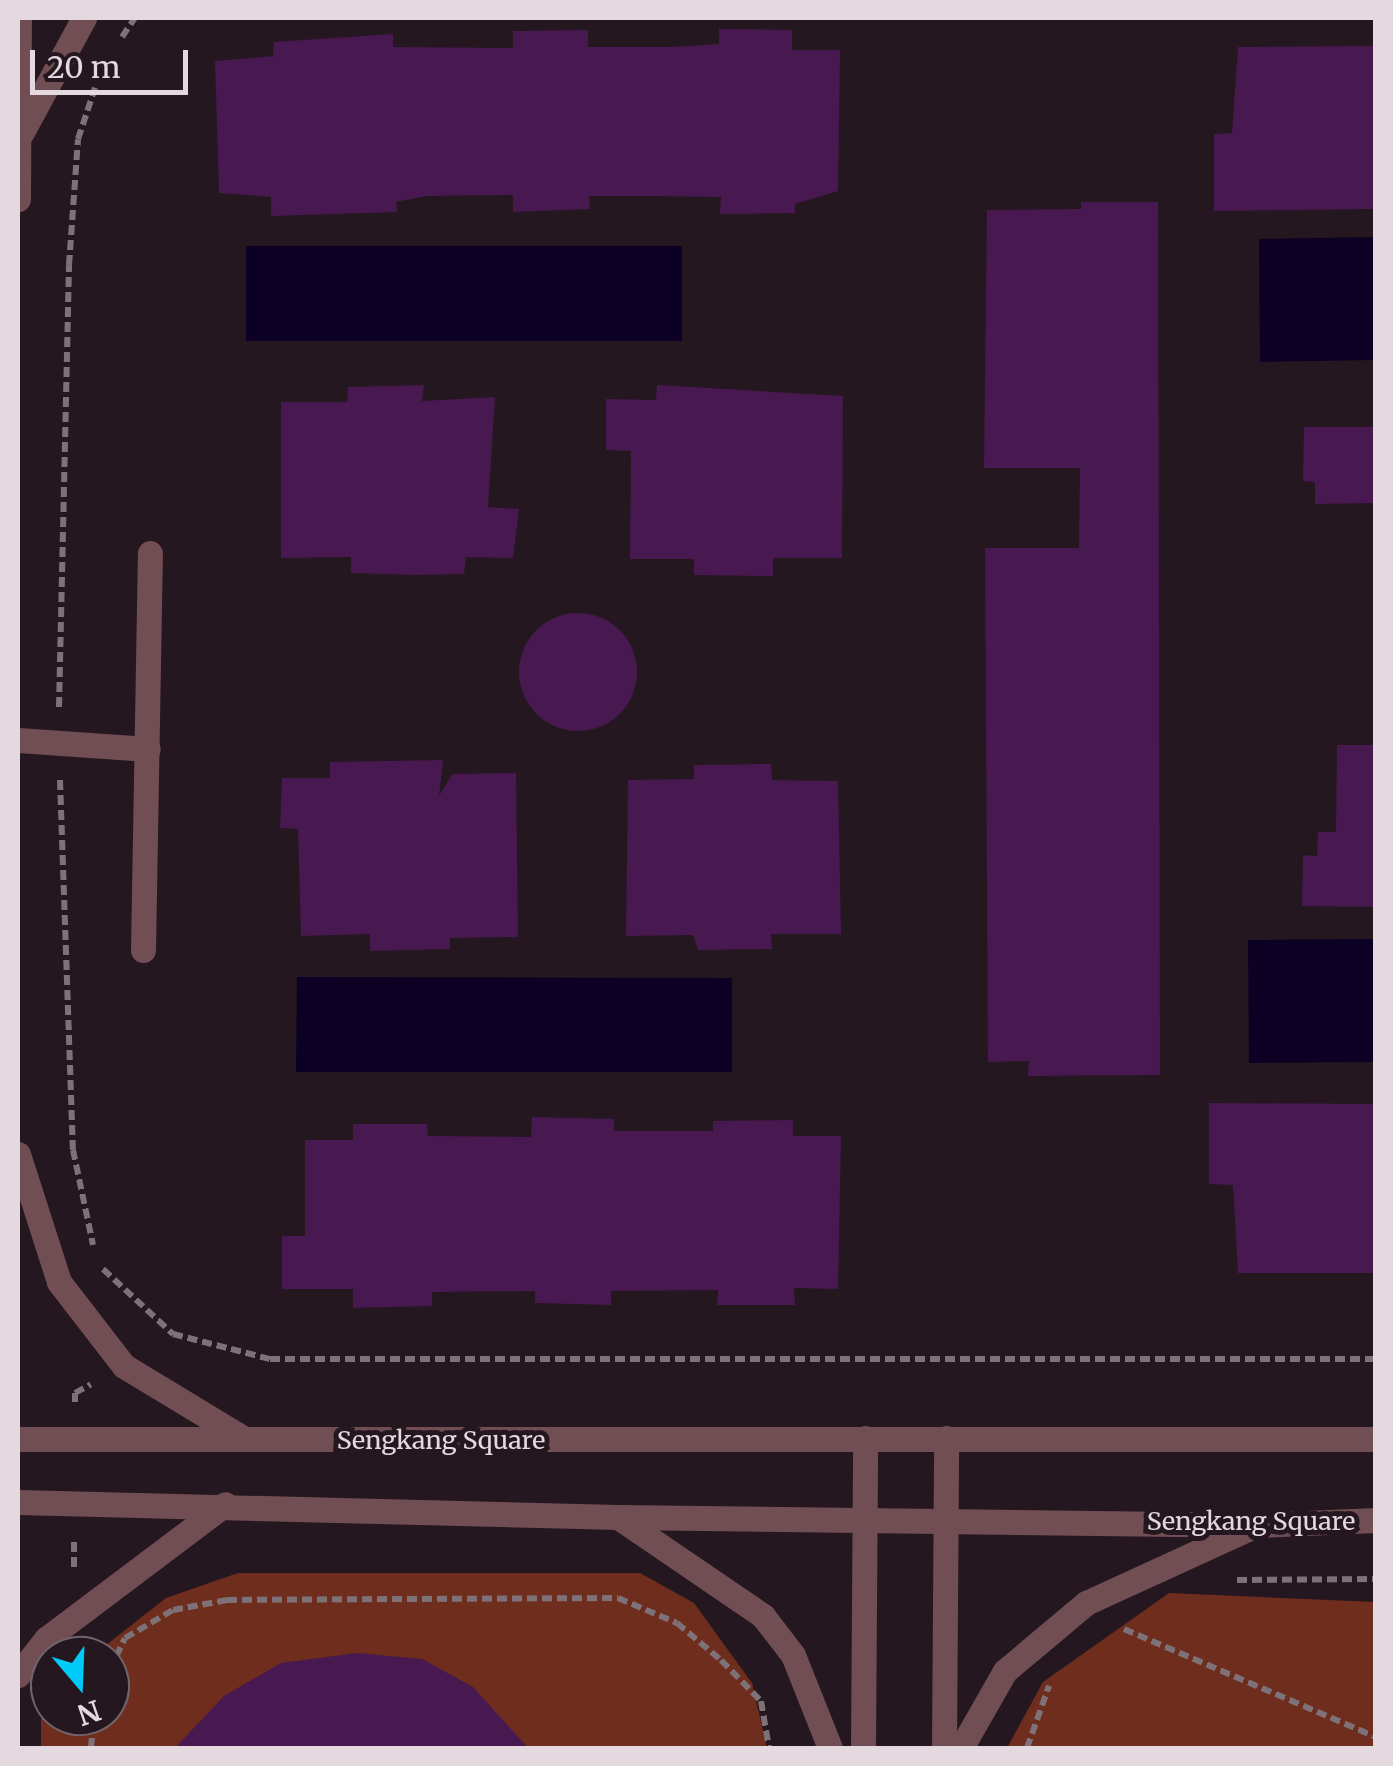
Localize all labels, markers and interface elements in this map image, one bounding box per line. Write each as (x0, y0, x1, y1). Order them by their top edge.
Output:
scale bar (35, 30, 192, 92)
text: 20 m (47, 48, 120, 86)
street label: Sengkang Square (337, 1425, 545, 1455)
street label: Sengkang Square (1147, 1506, 1355, 1536)
north arrow (30, 1636, 130, 1736)
text: N (73, 1692, 105, 1733)

